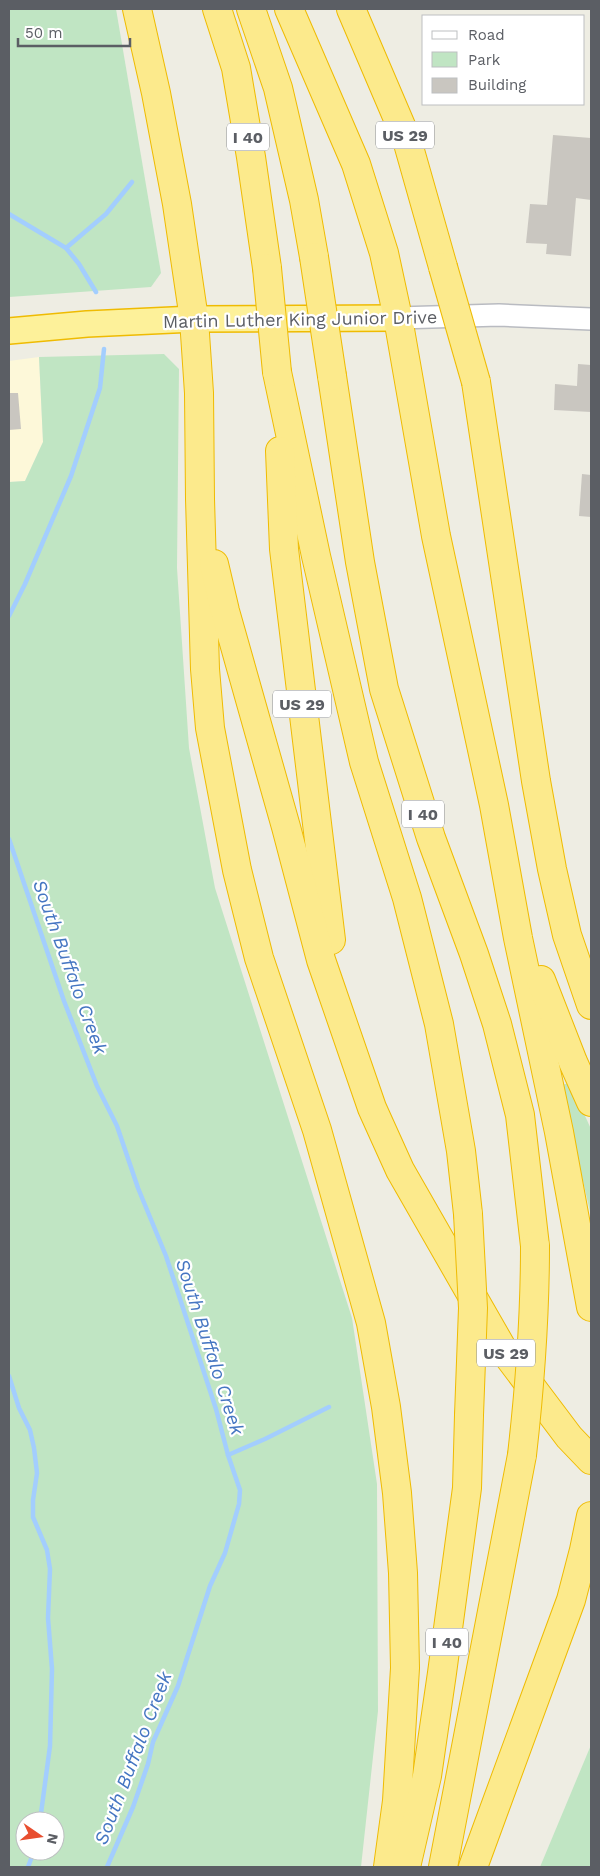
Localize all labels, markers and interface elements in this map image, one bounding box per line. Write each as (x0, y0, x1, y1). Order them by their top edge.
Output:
scale bar (18, 15, 130, 47)
legend (422, 15, 585, 105)
text: 50 m (25, 24, 62, 42)
text: Road (468, 26, 505, 44)
text: Park (468, 51, 501, 69)
text: Building (468, 76, 526, 94)
road number: US 29 (376, 122, 434, 148)
road number: I 40 (227, 124, 269, 150)
street label: Martin Luther King Junior Drive (163, 306, 437, 332)
road number: US 29 (273, 691, 331, 718)
road number: I 40 (402, 801, 444, 828)
water label: South Buffalo Creek (28, 877, 112, 1058)
water label: South Buffalo Creek (171, 1256, 250, 1439)
road number: US 29 (477, 1340, 535, 1366)
road number: I 40 (426, 1628, 468, 1655)
water label: South Buffalo Creek (89, 1667, 177, 1848)
north arrow (15, 1811, 65, 1861)
text: N (44, 1832, 62, 1846)

